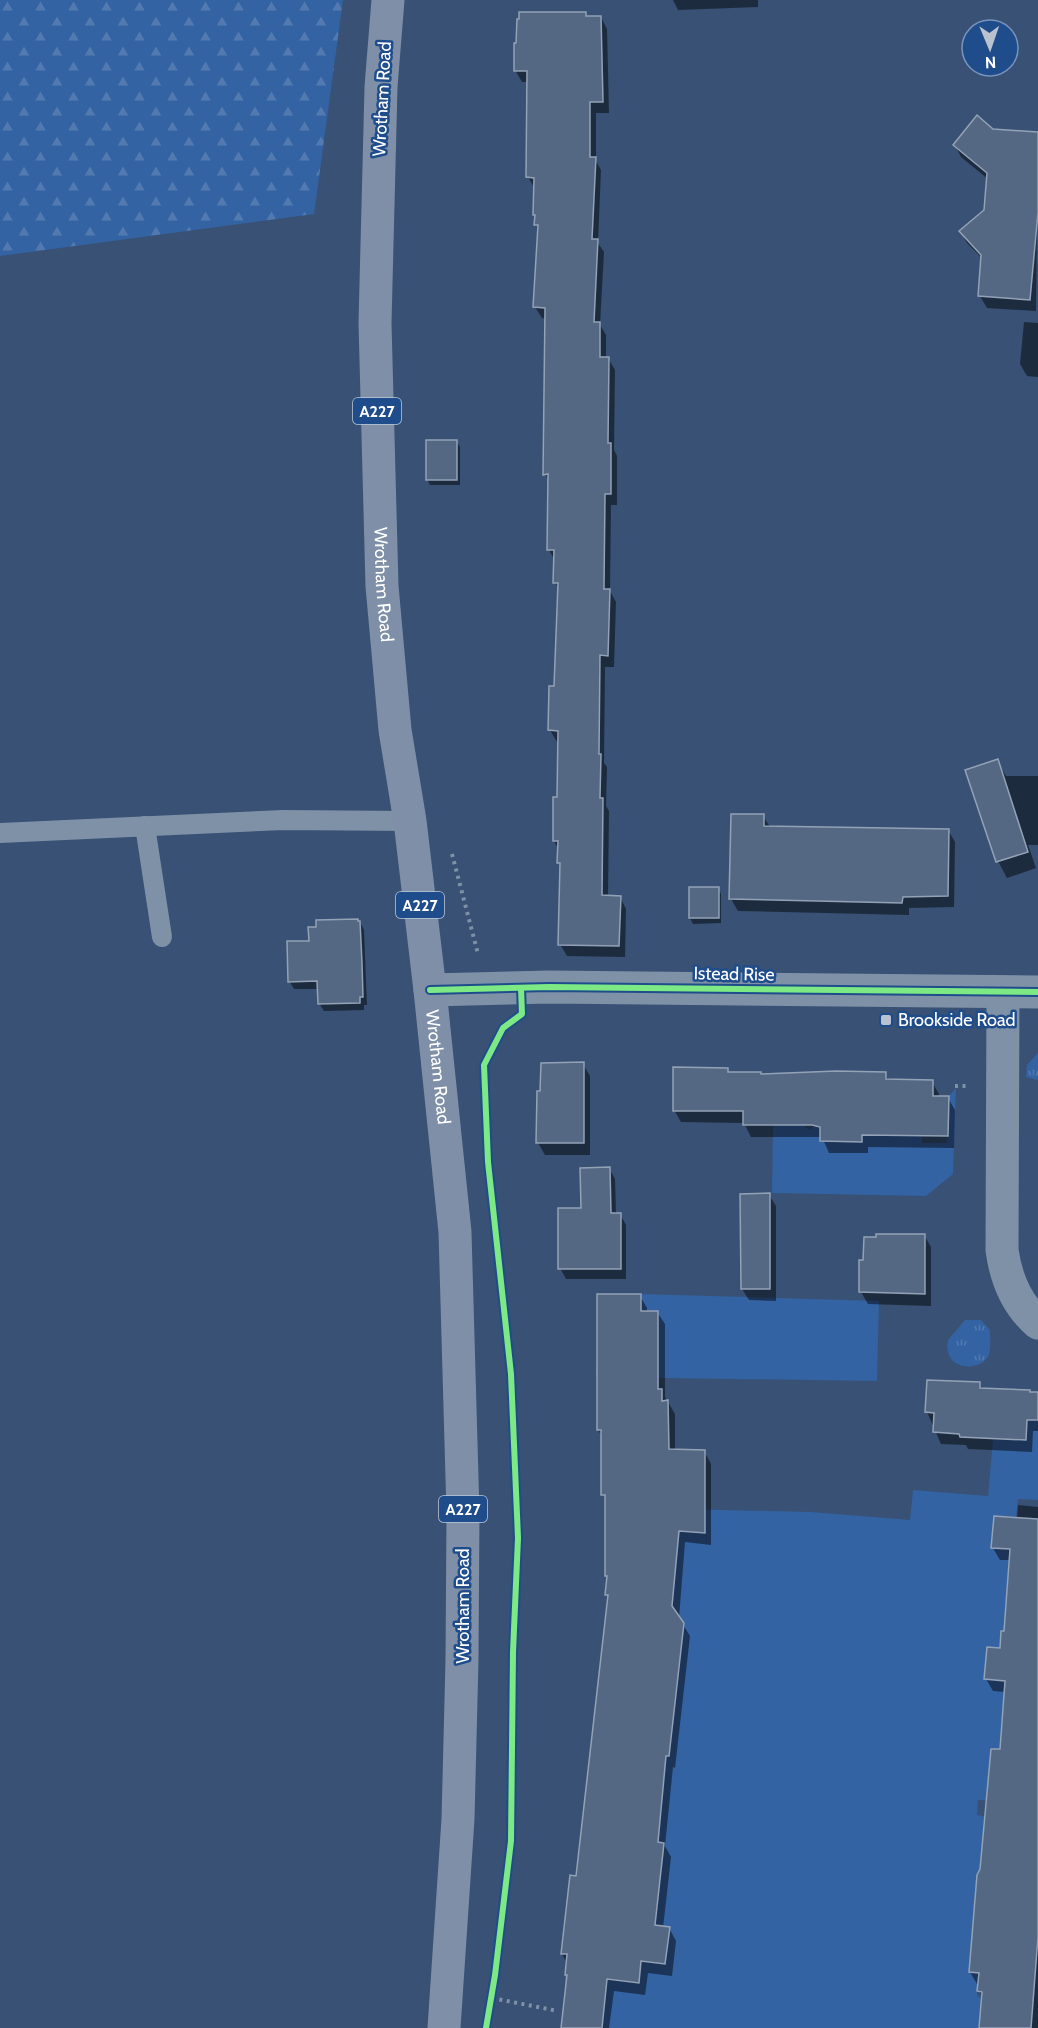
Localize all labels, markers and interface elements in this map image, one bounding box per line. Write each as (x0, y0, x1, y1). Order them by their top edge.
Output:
north arrow (960, 18, 1020, 78)
street label: Wrotham Road (368, 41, 396, 157)
text: N (985, 53, 996, 72)
road number: A227 (353, 398, 401, 424)
street label: Wrotham Road (369, 527, 398, 643)
road number: A227 (396, 892, 444, 918)
street label: Istead Rise (693, 962, 775, 986)
street label: Wrotham Road (421, 1009, 455, 1126)
place label: Brookside Road (898, 1009, 1016, 1031)
marker: Brookside Road (879, 1013, 893, 1027)
road number: A227 (439, 1496, 487, 1522)
street label: Wrotham Road (452, 1548, 474, 1664)

